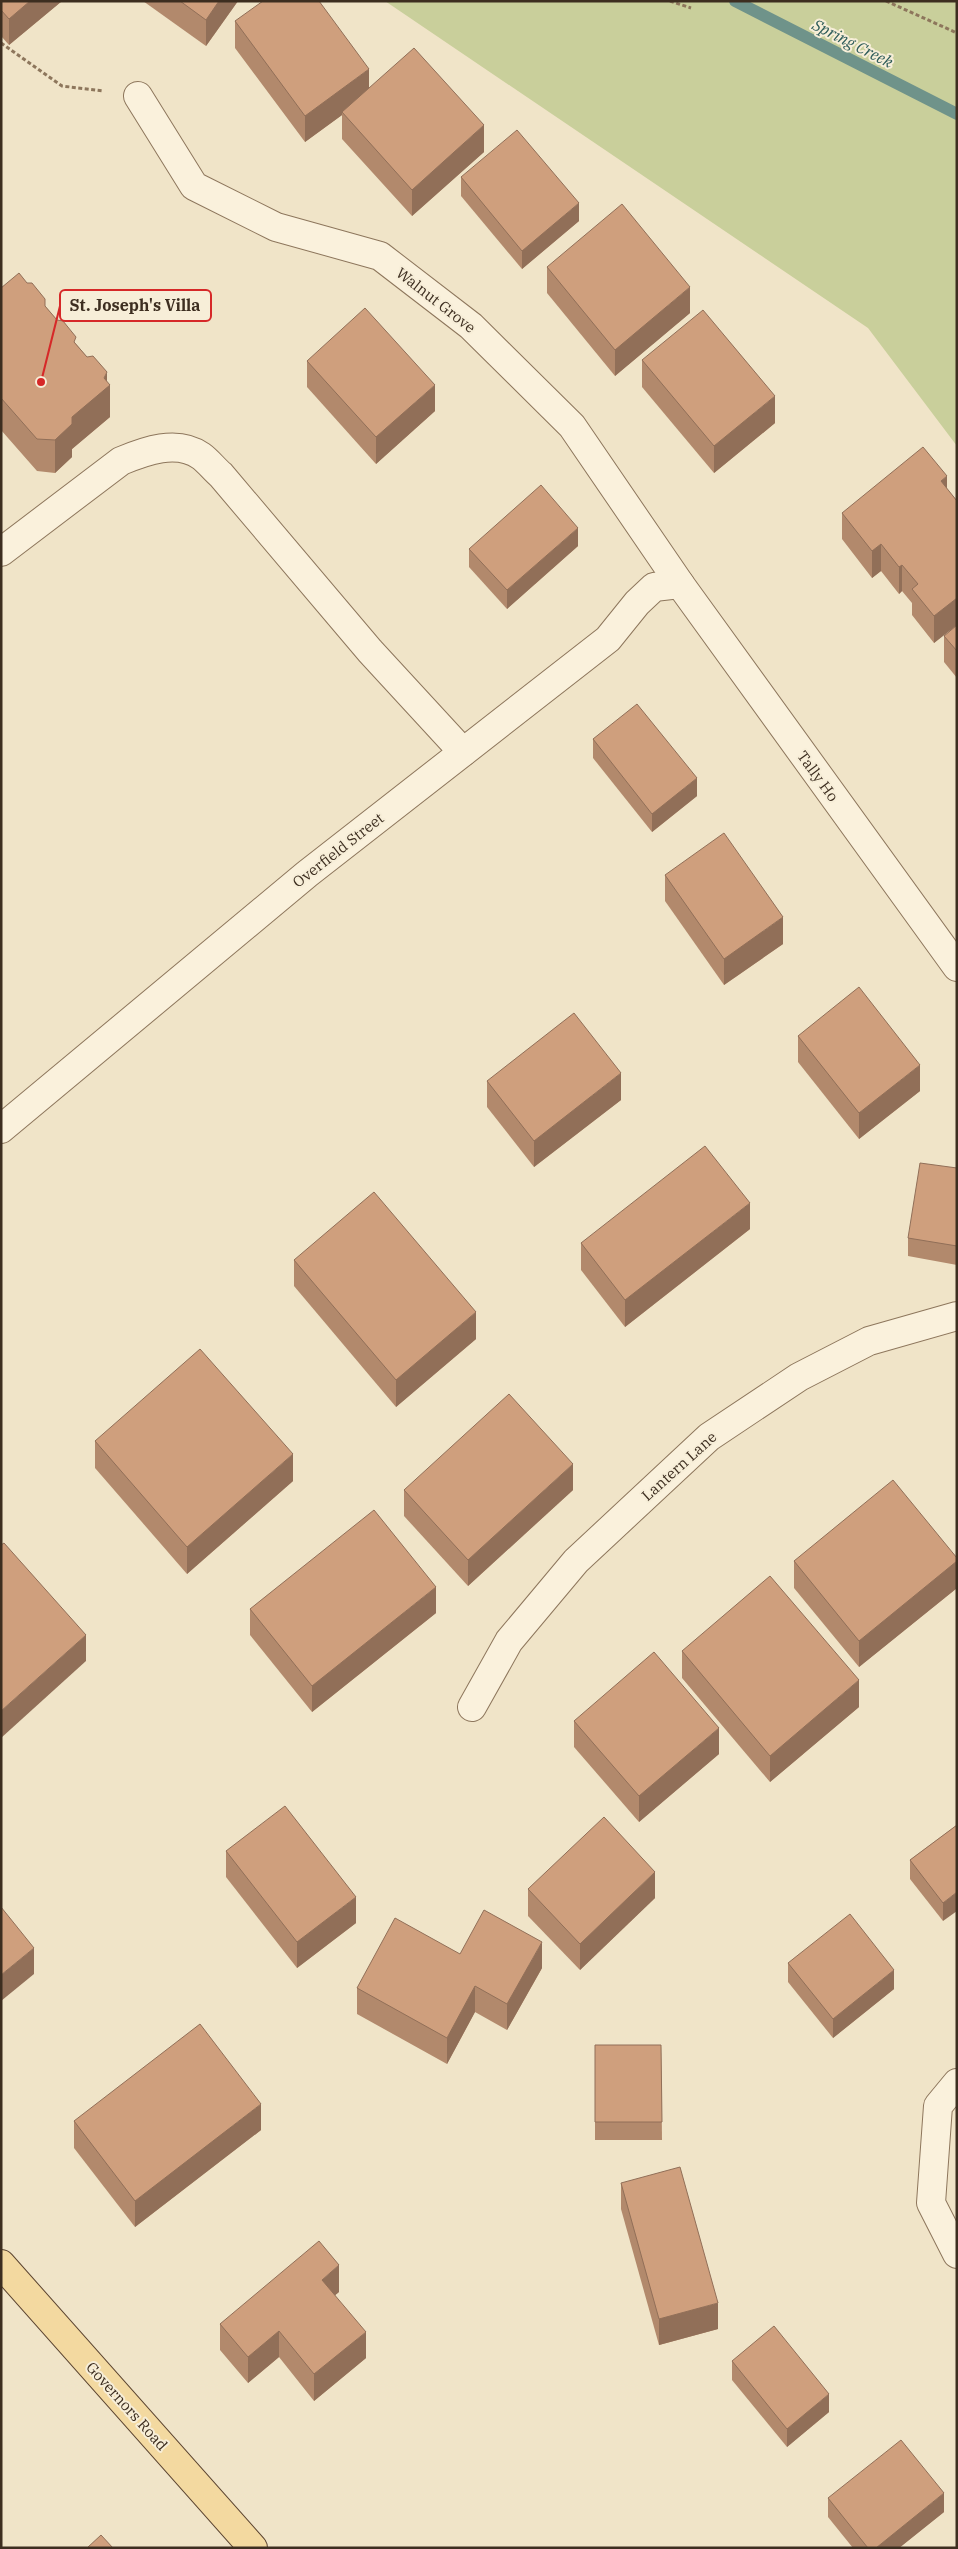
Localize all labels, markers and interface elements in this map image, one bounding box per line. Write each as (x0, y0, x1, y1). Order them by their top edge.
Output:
water label: Spring Creek (808, 14, 897, 72)
street label: Walnut Grove (392, 263, 480, 337)
callout: St. Joseph's Villa (60, 290, 211, 321)
text: St. Joseph's Villa (70, 295, 200, 315)
street label: Tally Ho (793, 747, 843, 805)
street label: Overfield Street (289, 809, 387, 891)
street label: Lantern Lane (638, 1427, 720, 1505)
street label: Governors Road (82, 2358, 172, 2454)

